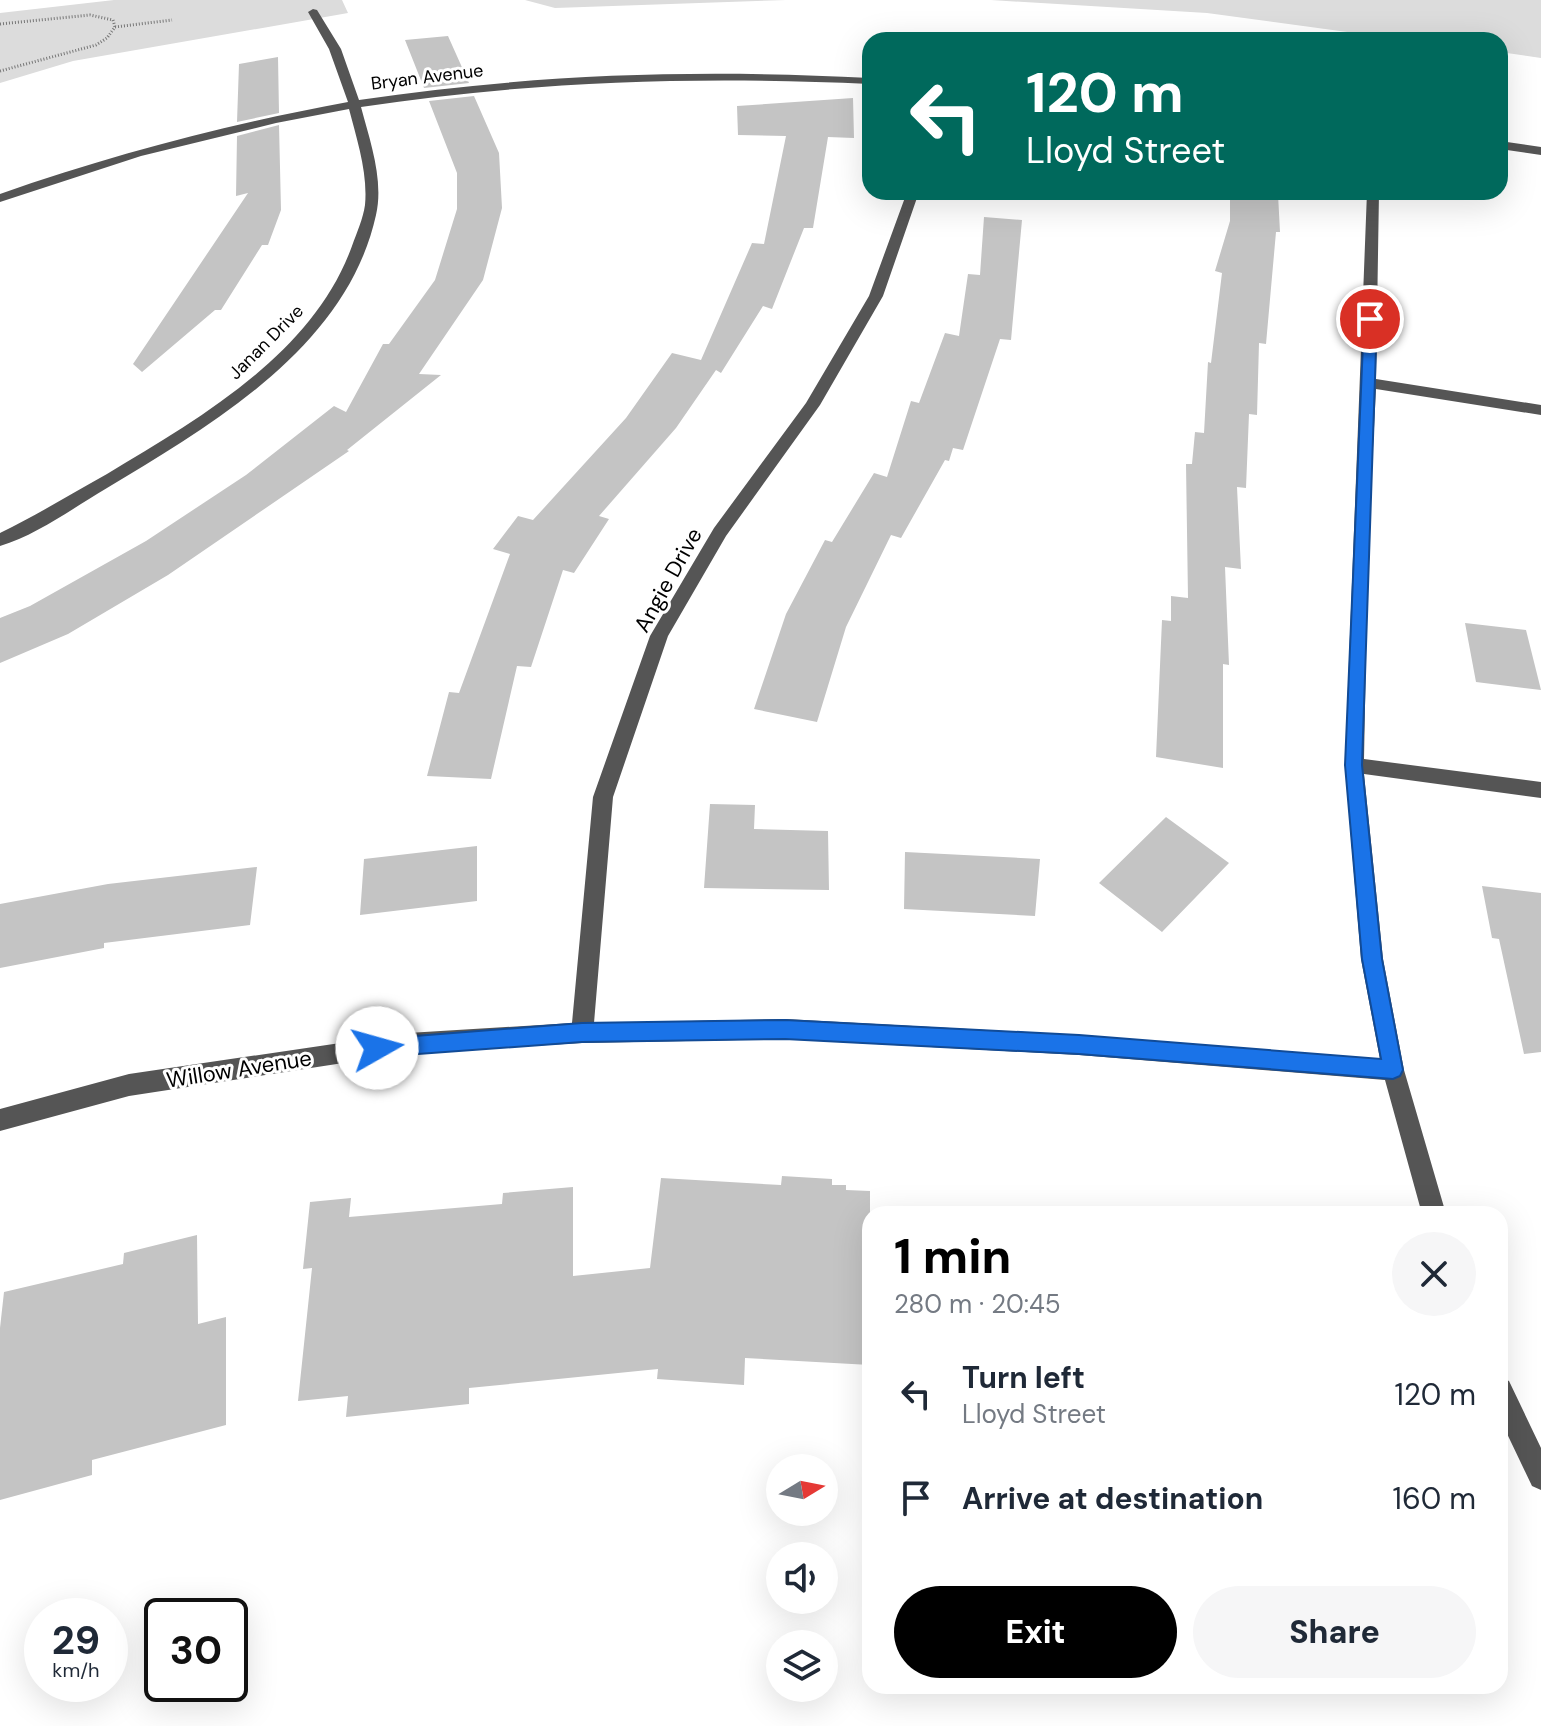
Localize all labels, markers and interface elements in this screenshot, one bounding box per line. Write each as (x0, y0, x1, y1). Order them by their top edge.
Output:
text: 120 m (1026, 56, 1184, 129)
street label: Bryan Avenue (369, 58, 485, 96)
icon: left (894, 64, 998, 168)
text: Lloyd Street (1026, 127, 1225, 174)
pin (1336, 285, 1404, 353)
icon: arrive (1348, 297, 1392, 341)
street label: Janan Drive (223, 299, 309, 385)
street label: Angie Drive (627, 523, 709, 637)
position arrow (335, 1006, 419, 1090)
street label: Willow Avenue (164, 1043, 314, 1095)
text: 1 min (894, 1225, 1011, 1288)
button: close (1392, 1232, 1476, 1316)
text: 280 m · 20:45 (894, 1287, 1061, 1321)
text: Turn left (962, 1358, 1085, 1397)
icon: left (894, 1372, 938, 1416)
text: 120 m (1394, 1375, 1476, 1414)
text: Lloyd Street (962, 1397, 1106, 1431)
north arrow (766, 1454, 838, 1526)
map controls (766, 1454, 838, 1702)
icon: arrive (894, 1476, 938, 1520)
text: Arrive at destination (962, 1479, 1263, 1518)
text: 160 m (1393, 1479, 1476, 1518)
button: sound (766, 1542, 838, 1614)
button: Exit (894, 1586, 1177, 1678)
button: Share (1193, 1586, 1476, 1678)
speed limit sign: 30 (144, 1598, 248, 1702)
text: 29 (52, 1614, 100, 1666)
button: layers (766, 1630, 838, 1702)
text: km/h (52, 1657, 100, 1683)

